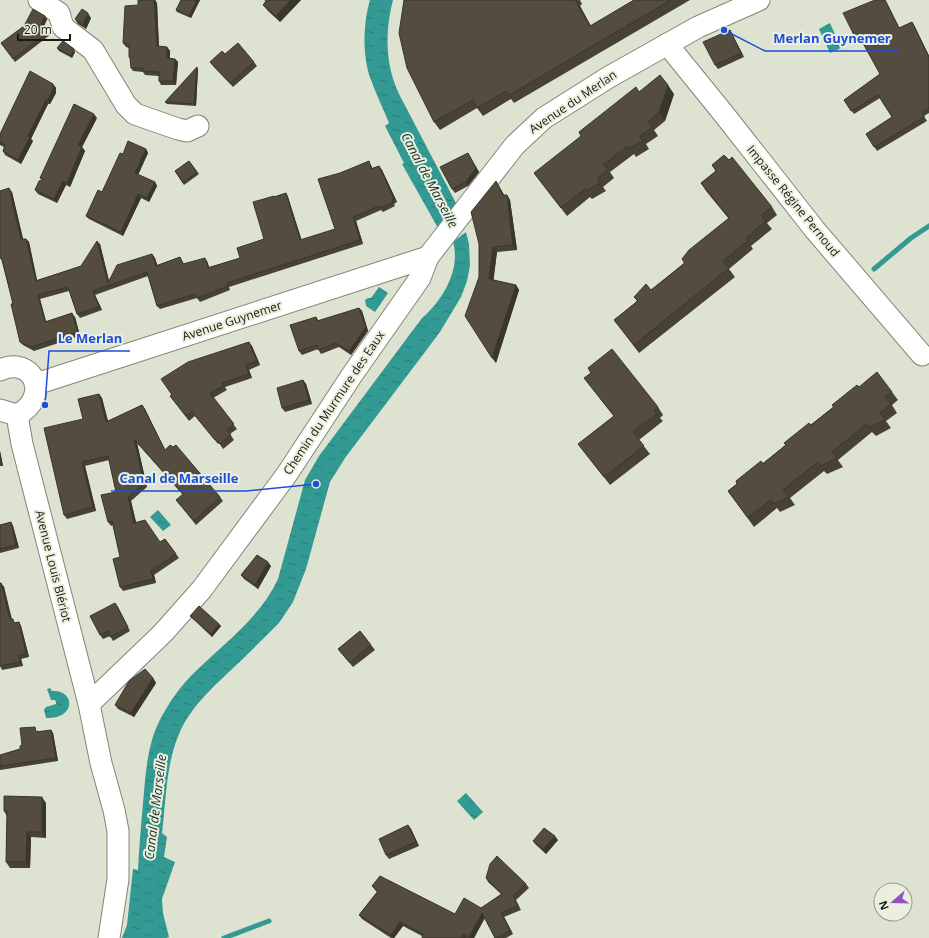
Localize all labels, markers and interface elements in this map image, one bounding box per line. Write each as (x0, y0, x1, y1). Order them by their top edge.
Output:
scale bar (18, 16, 70, 42)
text: 20 m (24, 21, 52, 38)
callout: Merlan Guynemer (765, 26, 899, 51)
text: Merlan Guynemer (773, 29, 891, 47)
street label: Avenue du Merlan (526, 66, 620, 137)
water label: Canal de Marseille (397, 129, 463, 231)
street label: Impasse Régine Pernoud (743, 141, 844, 260)
street label: Avenue Guynemer (180, 296, 284, 345)
callout: Le Merlan (49, 326, 130, 351)
street label: Chemin du Murmure des Eaux (279, 327, 389, 478)
text: Le Merlan (58, 329, 122, 347)
callout: Canal de Marseille (111, 466, 246, 491)
text: Canal de Marseille (120, 469, 239, 487)
street label: Avenue Louis Blériot (31, 508, 76, 624)
water label: Canal de Marseille (140, 753, 170, 861)
north arrow (873, 882, 913, 922)
text: N (875, 899, 892, 912)

